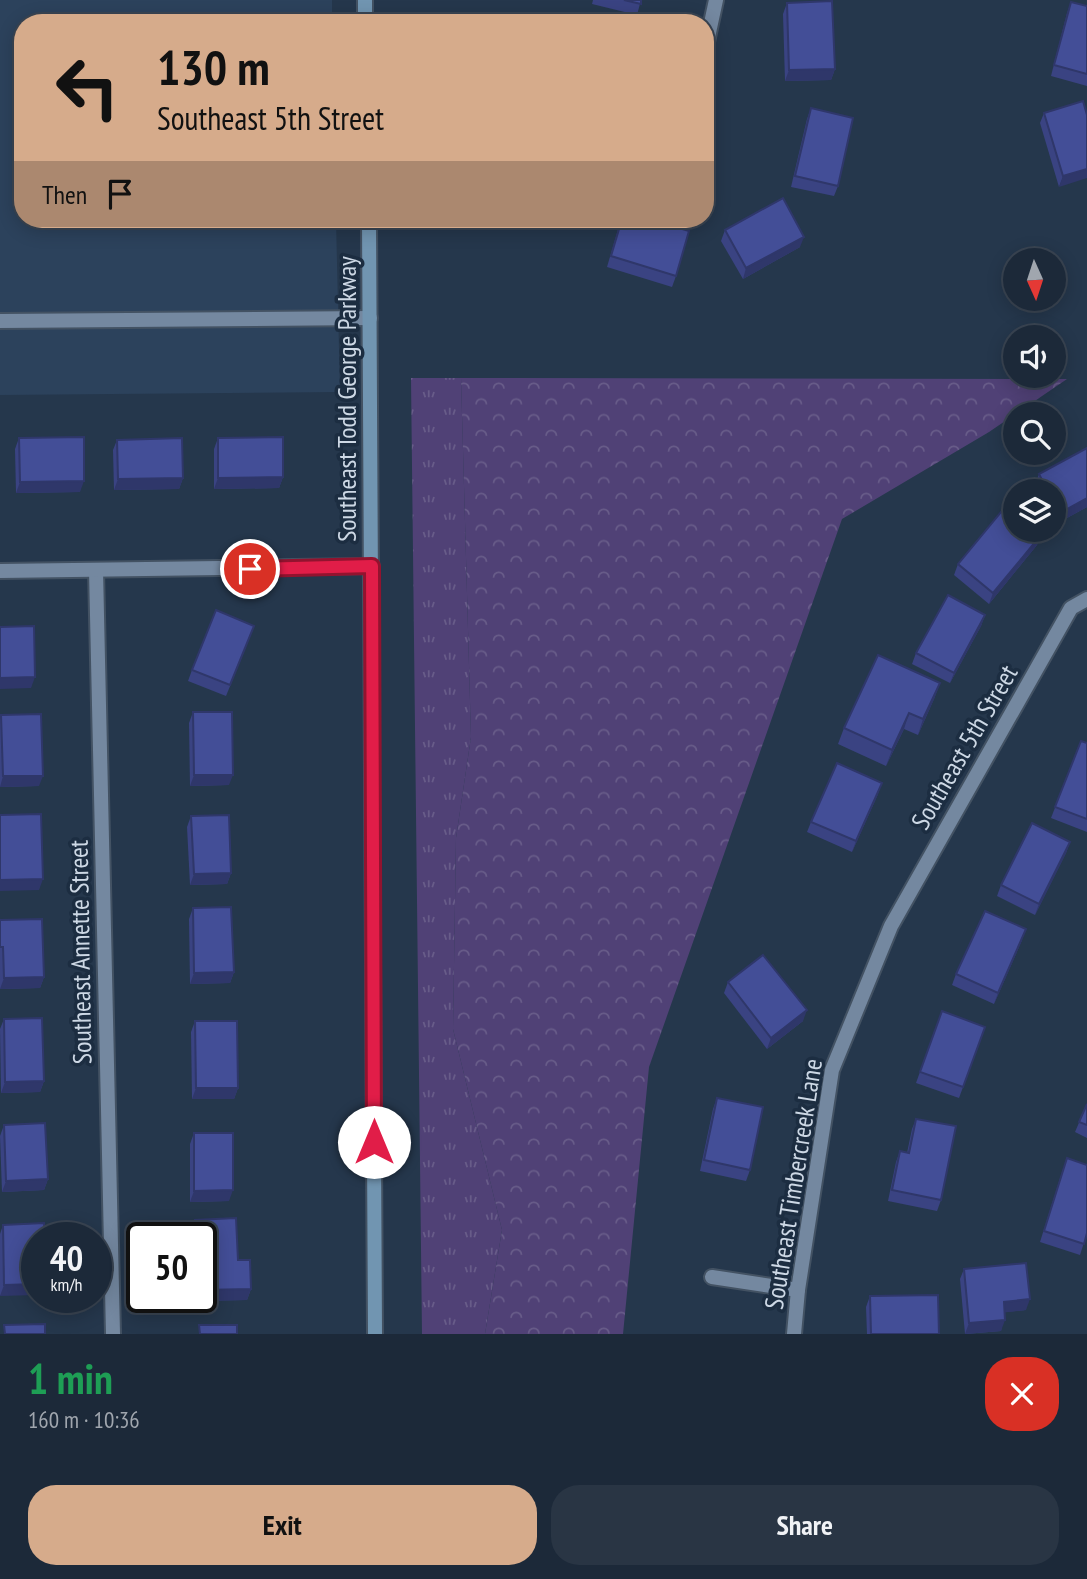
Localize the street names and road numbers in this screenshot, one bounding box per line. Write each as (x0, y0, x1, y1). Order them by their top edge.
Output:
street label: Southeast Todd George Parkway (330, 256, 363, 542)
street label: Southeast 5th Street (904, 659, 1024, 835)
street label: Southeast Annette Street (62, 840, 98, 1064)
street label: Southeast Timbercreek Lane (757, 1056, 829, 1312)

